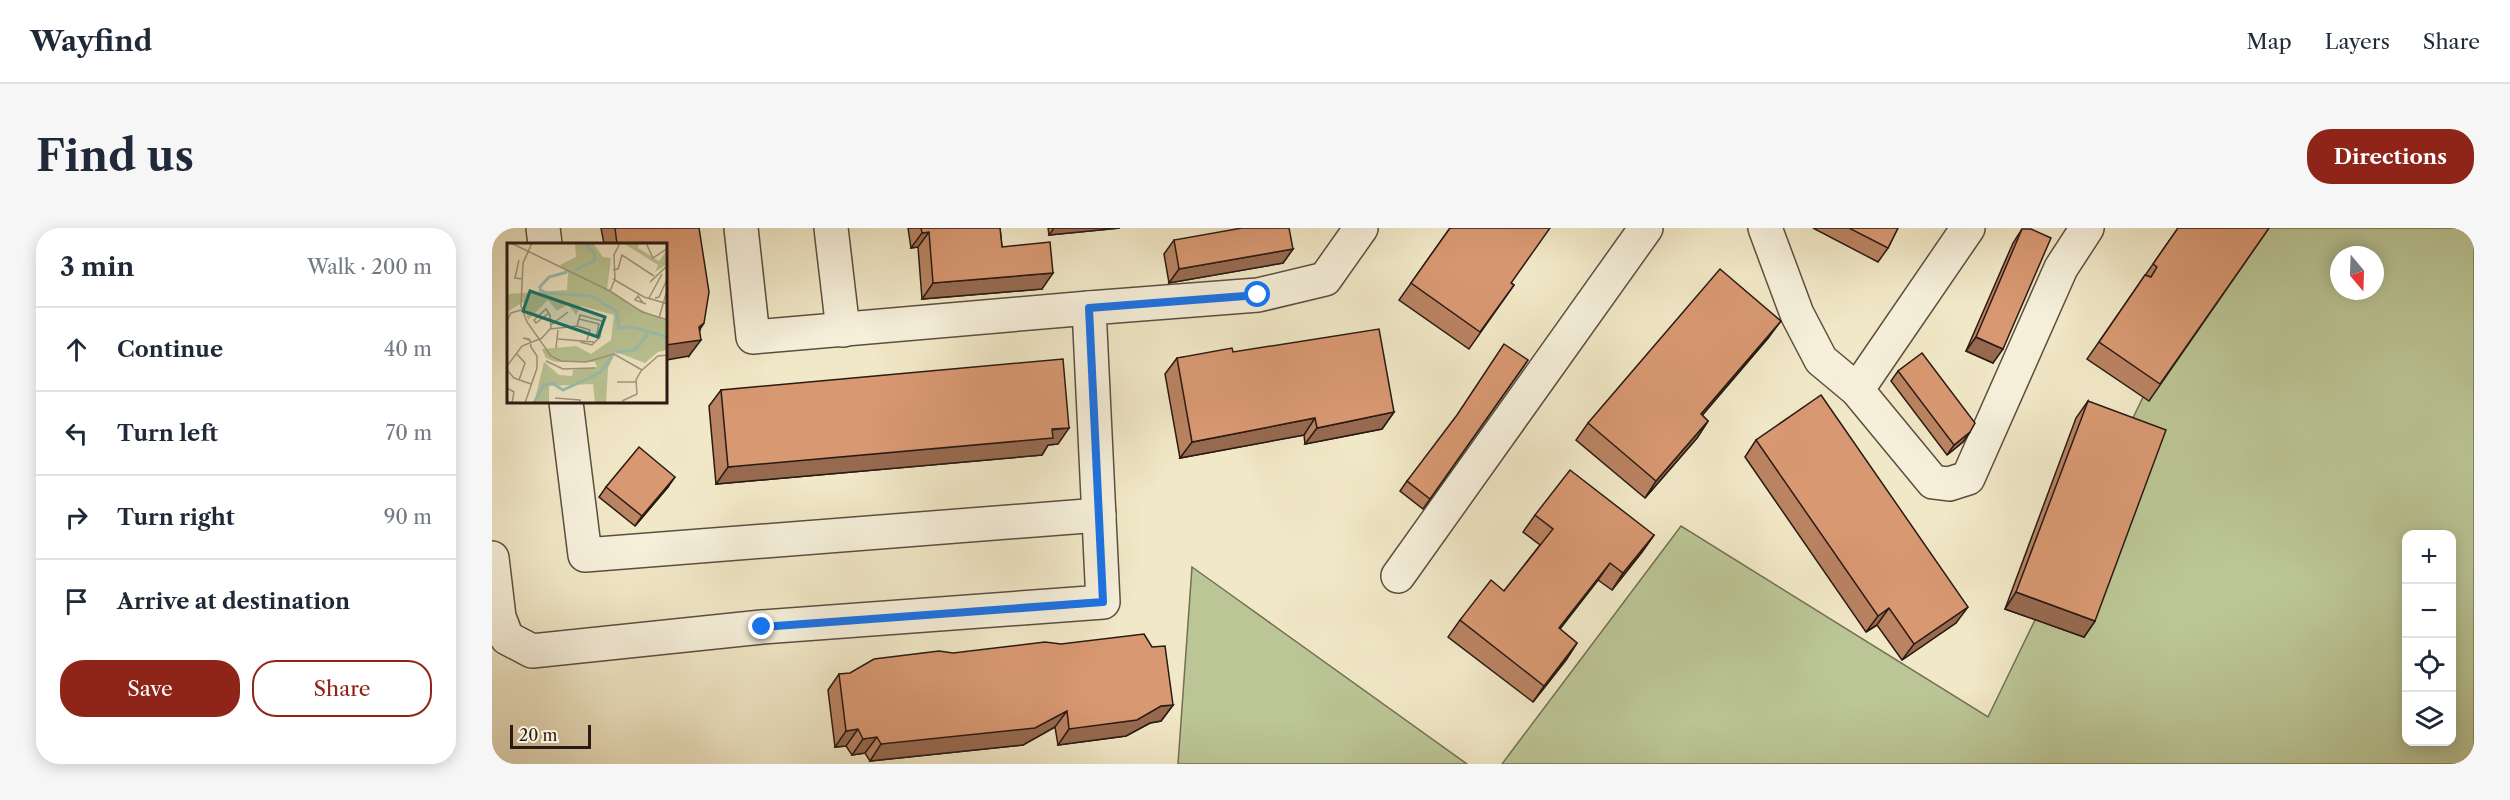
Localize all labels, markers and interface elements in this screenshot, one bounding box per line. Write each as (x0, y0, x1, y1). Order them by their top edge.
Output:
text: Wayfind (30, 24, 152, 58)
text: Map (2247, 29, 2292, 54)
text: Layers (2325, 29, 2390, 54)
text: Share (2423, 29, 2480, 54)
button: Directions (2307, 129, 2474, 184)
text: Find us (36, 130, 194, 182)
inset map (507, 243, 668, 404)
north arrow (2330, 246, 2384, 300)
text: 3 min (60, 251, 134, 283)
text: Walk · 200 m (307, 255, 432, 279)
route start (1244, 281, 1270, 307)
icon: ahead (60, 333, 93, 366)
text: Continue (117, 336, 223, 363)
text: 40 m (384, 337, 432, 361)
icon: left (60, 417, 93, 450)
text: Turn left (117, 420, 218, 447)
text: 70 m (386, 421, 432, 445)
icon: right (60, 501, 93, 534)
text: Turn right (117, 504, 235, 531)
text: 90 m (384, 505, 432, 529)
map controls (2402, 530, 2456, 746)
button: + (2402, 530, 2456, 584)
button: − (2402, 584, 2456, 638)
icon: arrive (60, 585, 93, 618)
text: Arrive at destination (117, 588, 350, 615)
route end (748, 613, 774, 639)
button: locate (2402, 638, 2456, 692)
button: Save (60, 660, 240, 717)
button: Share (252, 660, 432, 717)
button: layers (2402, 692, 2456, 746)
scale bar (510, 722, 591, 750)
text: 20 m (519, 725, 558, 745)

